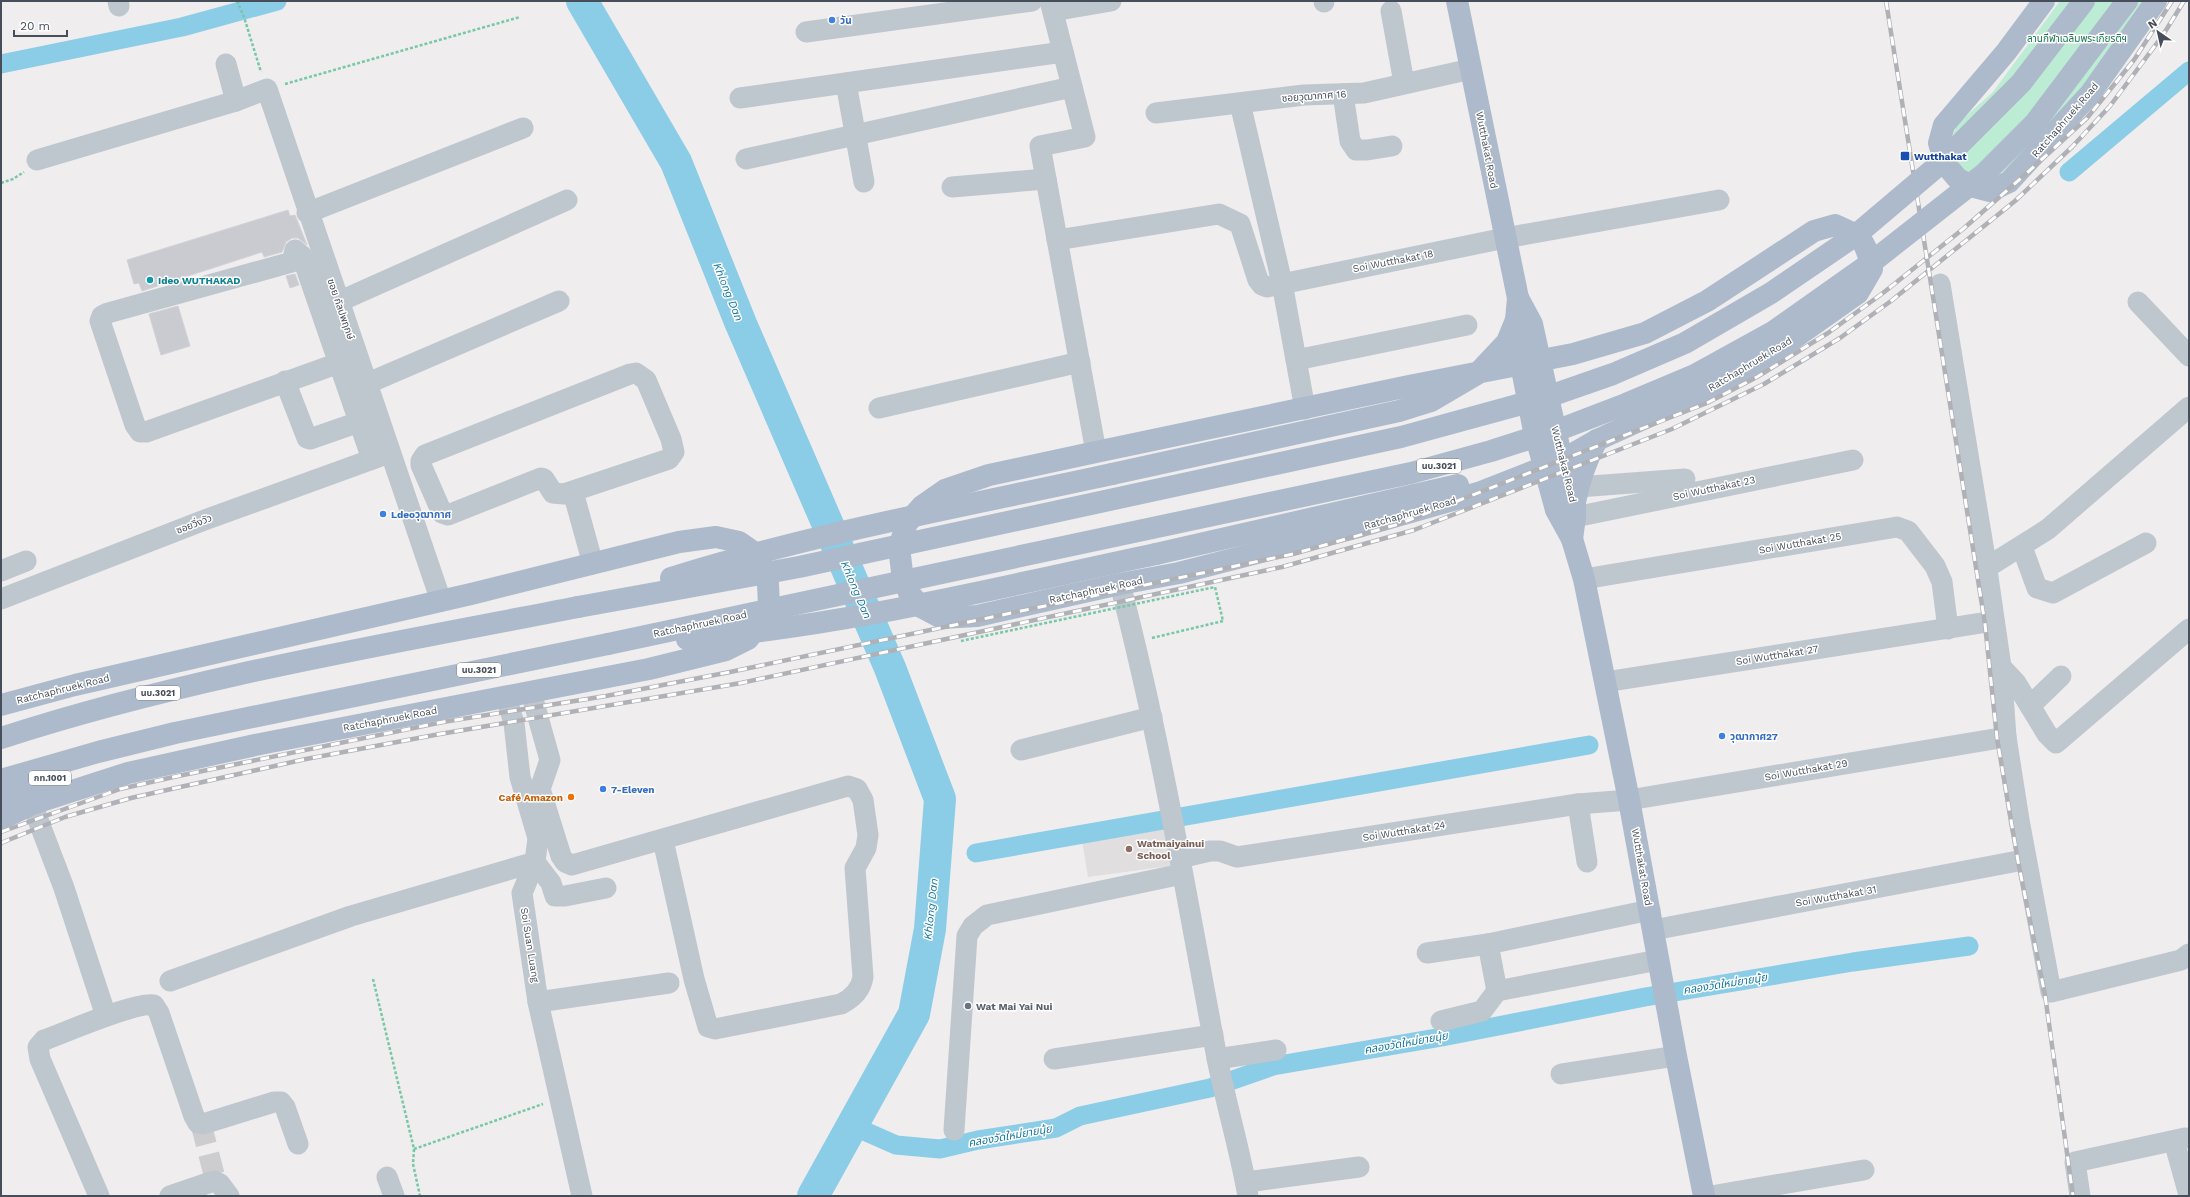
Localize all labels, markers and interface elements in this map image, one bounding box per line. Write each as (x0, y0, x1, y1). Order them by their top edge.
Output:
scale bar (14, 12, 67, 38)
north arrow (2138, 12, 2178, 52)
marker: วัน (827, 15, 837, 25)
place label: วัน (840, 15, 852, 26)
text: N (2146, 16, 2160, 32)
text: 20 m (20, 19, 50, 33)
park label: ลานกีฬาเฉลิมพระเกียรติฯ (2027, 33, 2127, 44)
street label: Ratchaphruek Road (2030, 80, 2100, 160)
street label: ซอยวุฒากาศ 16 (1281, 88, 1347, 105)
street label: Wutthakat Road (1474, 111, 1500, 189)
marker: Wutthakat (1899, 150, 1911, 162)
place label: Wutthakat (1914, 151, 1967, 162)
street label: Soi Wutthakat 18 (1352, 248, 1434, 274)
water label: Khlong Dan (710, 261, 746, 323)
marker: Ideo WUTHAKAD (145, 275, 155, 285)
place label: Ideo WUTHAKAD (158, 275, 241, 286)
street label: ซอย กัลปพฤกษ์ (325, 277, 357, 342)
street label: Ratchaphruek Road (1706, 335, 1794, 393)
street label: Wutthakat Road (1549, 425, 1579, 503)
road number: นบ.3021 (1417, 459, 1461, 473)
street label: Soi Wutthakat 23 (1672, 474, 1756, 502)
street label: Ratchaphruek Road (1363, 495, 1457, 531)
marker: Ldeoวุฒากาศ (378, 509, 388, 519)
place label: Ldeoวุฒากาศ (391, 509, 452, 521)
street label: ซอยวิ่งวัว (174, 511, 213, 536)
street label: Soi Wutthakat 25 (1758, 530, 1842, 556)
water label: Khlong Dan (838, 559, 874, 621)
street label: Ratchaphruek Road (1048, 575, 1144, 605)
street label: Ratchaphruek Road (652, 609, 748, 639)
street label: Soi Wutthakat 27 (1735, 643, 1819, 667)
road number: นบ.3021 (457, 663, 501, 677)
street label: Ratchaphruek Road (15, 672, 111, 706)
road number: นบ.3021 (136, 686, 180, 700)
street label: Ratchaphruek Road (342, 704, 438, 734)
marker: วุฒากาศ27 (1717, 731, 1727, 741)
place label: วุฒากาศ27 (1730, 731, 1778, 743)
street label: Soi Wutthakat 29 (1764, 757, 1848, 783)
road number: กท.1001 (29, 771, 71, 785)
marker: 7-Eleven (598, 784, 608, 794)
place label: 7-Eleven (611, 784, 655, 795)
place label: Café Amazon (499, 792, 563, 803)
marker: Café Amazon (566, 792, 576, 802)
street label: Soi Wutthakat 24 (1362, 819, 1446, 843)
street label: Wutthakat Road (1630, 828, 1654, 906)
place label: Watmaiyainui School (1137, 838, 1204, 861)
marker: Watmaiyainui School (1124, 844, 1134, 854)
water label: Khlong Dan (921, 878, 941, 940)
street label: Soi Wutthakat 31 (1795, 883, 1877, 909)
street label: Soi Suan Luang (519, 907, 541, 984)
water label: คลองวัดใหม่ยายนุ้ย (1682, 971, 1769, 997)
marker: Wat Mai Yai Nui (963, 1001, 973, 1011)
place label: Wat Mai Yai Nui (976, 1001, 1052, 1012)
water label: คลองวัดใหม่ยายนุ้ย (1363, 1029, 1450, 1057)
water label: คลองวัดใหม่ยายนุ้ย (967, 1122, 1054, 1150)

